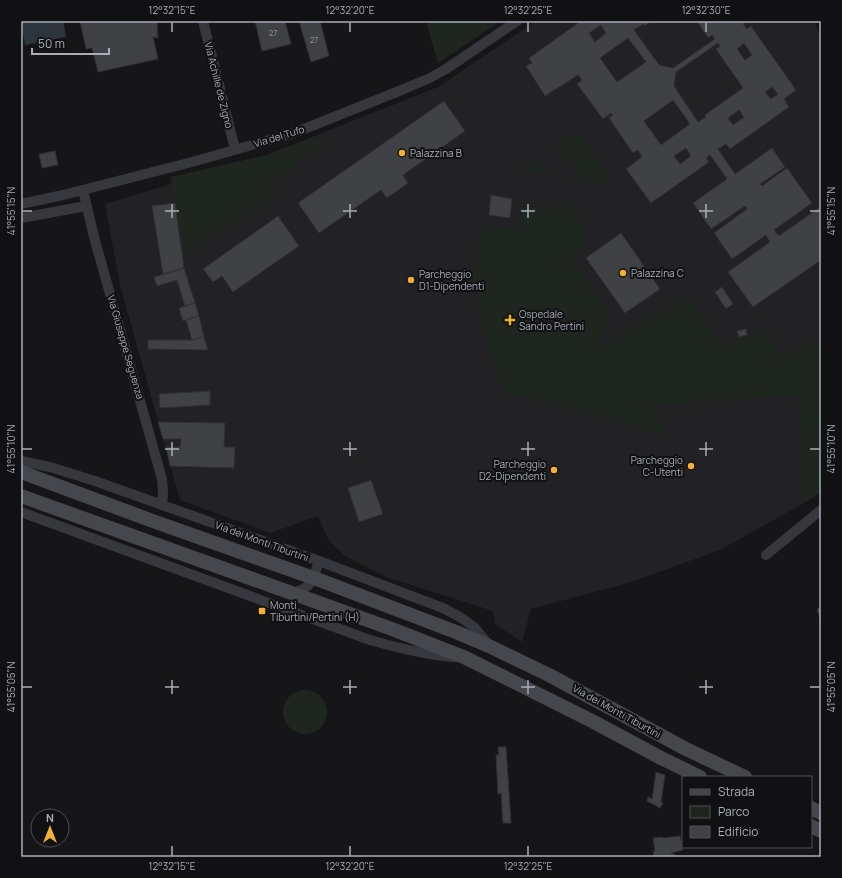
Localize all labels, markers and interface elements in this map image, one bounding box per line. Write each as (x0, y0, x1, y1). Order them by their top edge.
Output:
text: 12°32'15"E (149, 3, 196, 17)
text: 12°32'20"E (326, 3, 375, 17)
text: 12°32'25"E (504, 3, 553, 17)
text: 12°32'30"E (682, 3, 731, 17)
house number: 27 (269, 27, 277, 38)
scale bar (32, 30, 109, 56)
house number: 27 (310, 34, 318, 45)
text: 50 m (38, 35, 65, 52)
street label: Via Achille de Zigno (202, 40, 237, 130)
street label: Via del Tufo (252, 122, 306, 150)
place label: Palazzina B (410, 146, 462, 160)
marker: Palazzina B (397, 148, 407, 158)
text: 41°55'15"N (4, 187, 18, 235)
text: 41°55'15"N (824, 187, 838, 235)
place label: Palazzina C (631, 266, 684, 280)
place label: Parcheggio D1-Dipendenti (419, 267, 484, 293)
marker: Palazzina C (618, 268, 628, 278)
marker: Parcheggio D1-Dipendenti (406, 275, 416, 285)
street label: Via Giuseppe Seguenza (104, 293, 148, 401)
place label: Ospedale Sandro Pertini (519, 307, 584, 333)
marker: Ospedale Sandro Pertini (504, 314, 516, 326)
text: 41°55'10"N (4, 424, 18, 473)
text: 41°55'10"N (824, 424, 838, 473)
place label: Parcheggio C-Utenti (631, 453, 683, 479)
place label: Parcheggio D2-Dipendenti (479, 457, 546, 483)
marker: Parcheggio C-Utenti (686, 461, 696, 471)
marker: Parcheggio D2-Dipendenti (549, 465, 559, 475)
street label: Via dei Monti Tiburtini (213, 518, 311, 564)
place label: Monti Tiburtini/Pertini (H) (270, 598, 360, 624)
marker: Monti Tiburtini/Pertini (H) (257, 606, 267, 616)
text: 41°55'05"N (4, 662, 18, 712)
text: 41°55'05"N (824, 662, 838, 712)
street label: Via dei Monti Tiburtini (570, 681, 664, 741)
legend (682, 776, 812, 848)
text: Strada (718, 783, 755, 800)
text: Parco (718, 803, 749, 820)
north arrow (30, 808, 70, 848)
text: N (46, 810, 54, 825)
text: Edificio (718, 823, 758, 840)
text: 12°32'15"E (149, 859, 196, 873)
text: 12°32'20"E (326, 859, 375, 873)
text: 12°32'25"E (504, 859, 553, 873)

